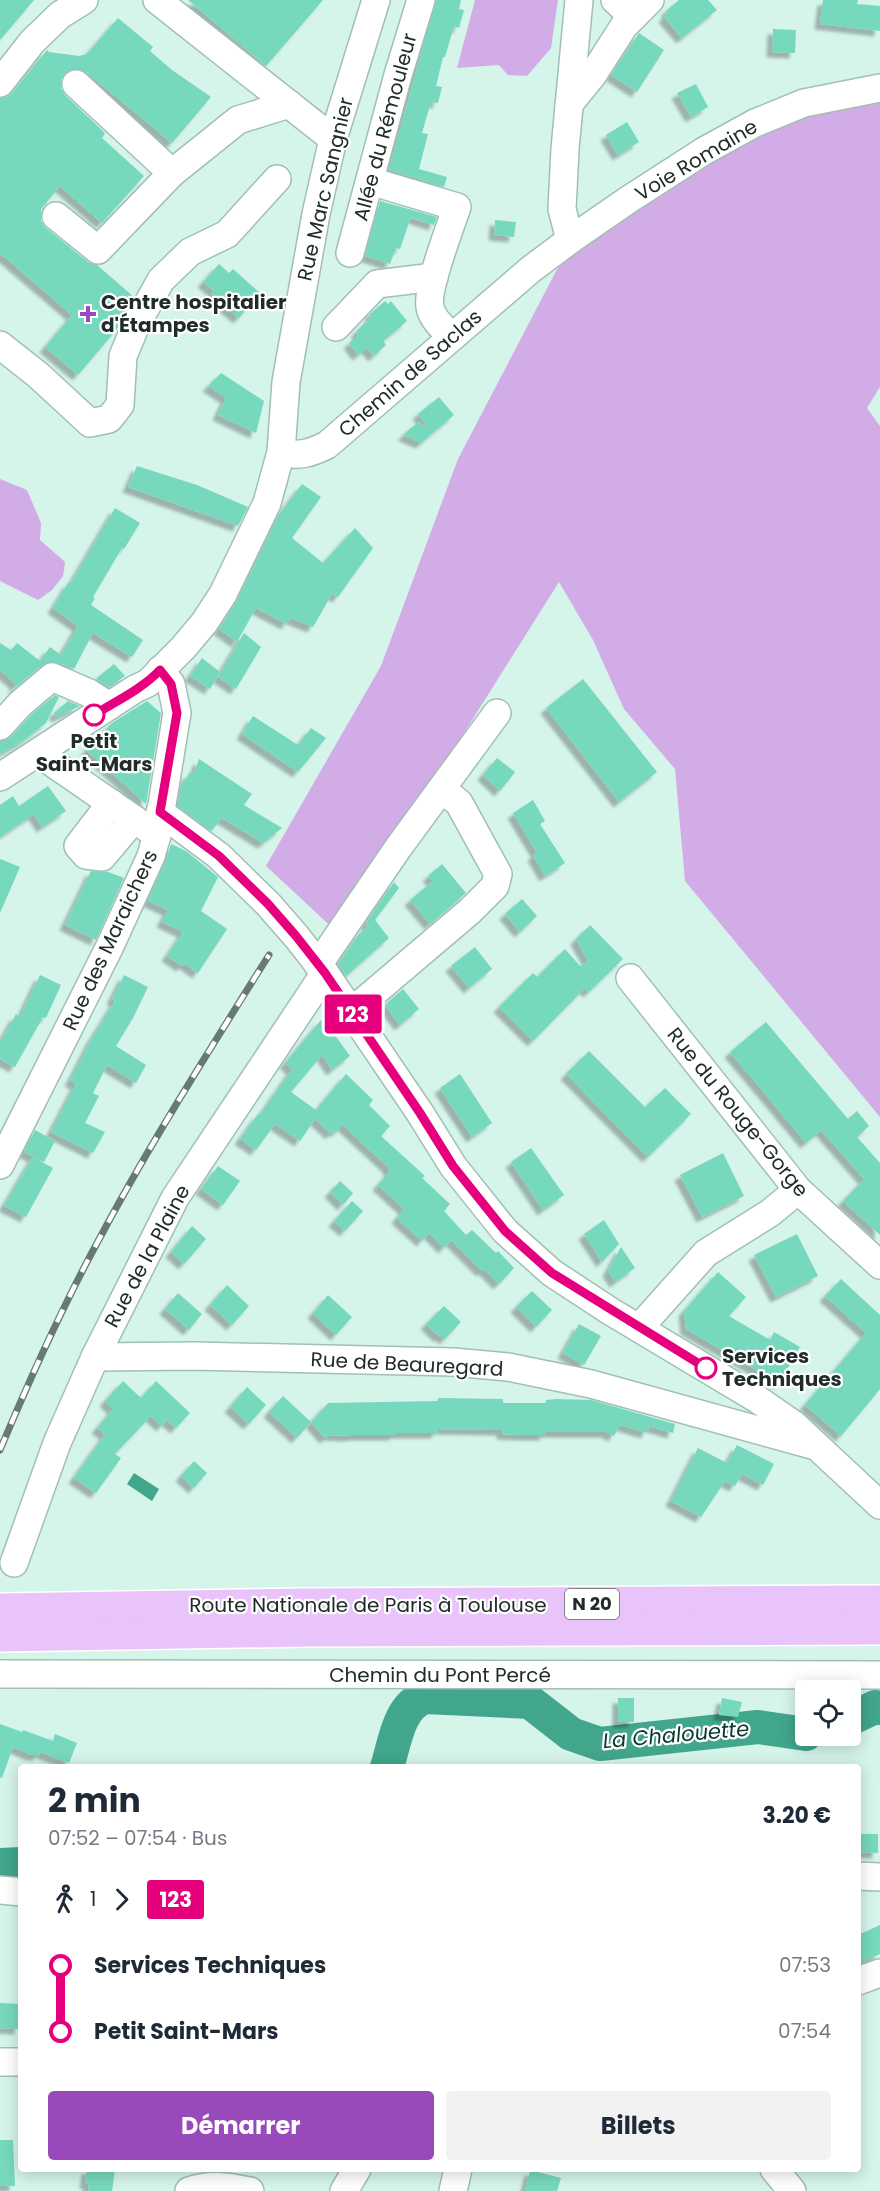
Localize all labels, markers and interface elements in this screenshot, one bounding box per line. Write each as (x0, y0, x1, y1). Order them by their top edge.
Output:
street label: Allée du Rémouleur (346, 30, 424, 224)
street label: Rue Marc Sangnier (290, 94, 360, 284)
street label: Voie Romaine (630, 112, 762, 208)
place label: Centre hospitalier d'Étampes (101, 288, 287, 339)
street label: Chemin de Saclas (332, 303, 488, 443)
marker: Centre hospitalier d'Étampes (79, 305, 97, 323)
marker: Petit Saint-Mars (83, 704, 105, 726)
place label: Petit Saint-Mars (36, 727, 152, 778)
street label: Rue des Maraichers (56, 845, 164, 1035)
line badge: 123 (318, 994, 388, 1034)
text: 123 (337, 1000, 369, 1029)
street label: Rue du Rouge-Gorge (661, 1021, 815, 1203)
street label: Rue de la Plaine (98, 1180, 196, 1332)
place label: Services Techniques (722, 1342, 842, 1393)
street label: Rue de Beauregard (310, 1345, 504, 1383)
marker: Services Techniques (695, 1357, 717, 1379)
road number: N 20 (565, 1589, 619, 1619)
street label: Route Nationale de Paris à Toulouse (189, 1591, 547, 1619)
street label: Chemin du Pont Percé (329, 1661, 551, 1689)
map controls (795, 1680, 861, 1746)
button: locate (795, 1680, 861, 1746)
water label: La Chalouette (602, 1714, 750, 1755)
text: 2 min (48, 1777, 141, 1824)
text: 3.20 € (762, 1800, 831, 1831)
text: 07:52 – 07:54 · Bus (48, 1824, 227, 1852)
icon: walk (48, 1883, 81, 1916)
icon: forward (105, 1883, 138, 1916)
text: 1 (90, 1885, 96, 1913)
text: 123 (159, 1885, 192, 1914)
text: Services Techniques (94, 1950, 326, 1981)
text: 07:53 (779, 1951, 831, 1979)
text: Petit Saint-Mars (94, 2016, 279, 2047)
text: 07:54 (778, 2017, 831, 2045)
button: Démarrer (48, 2091, 434, 2160)
button: Billets (446, 2091, 831, 2160)

